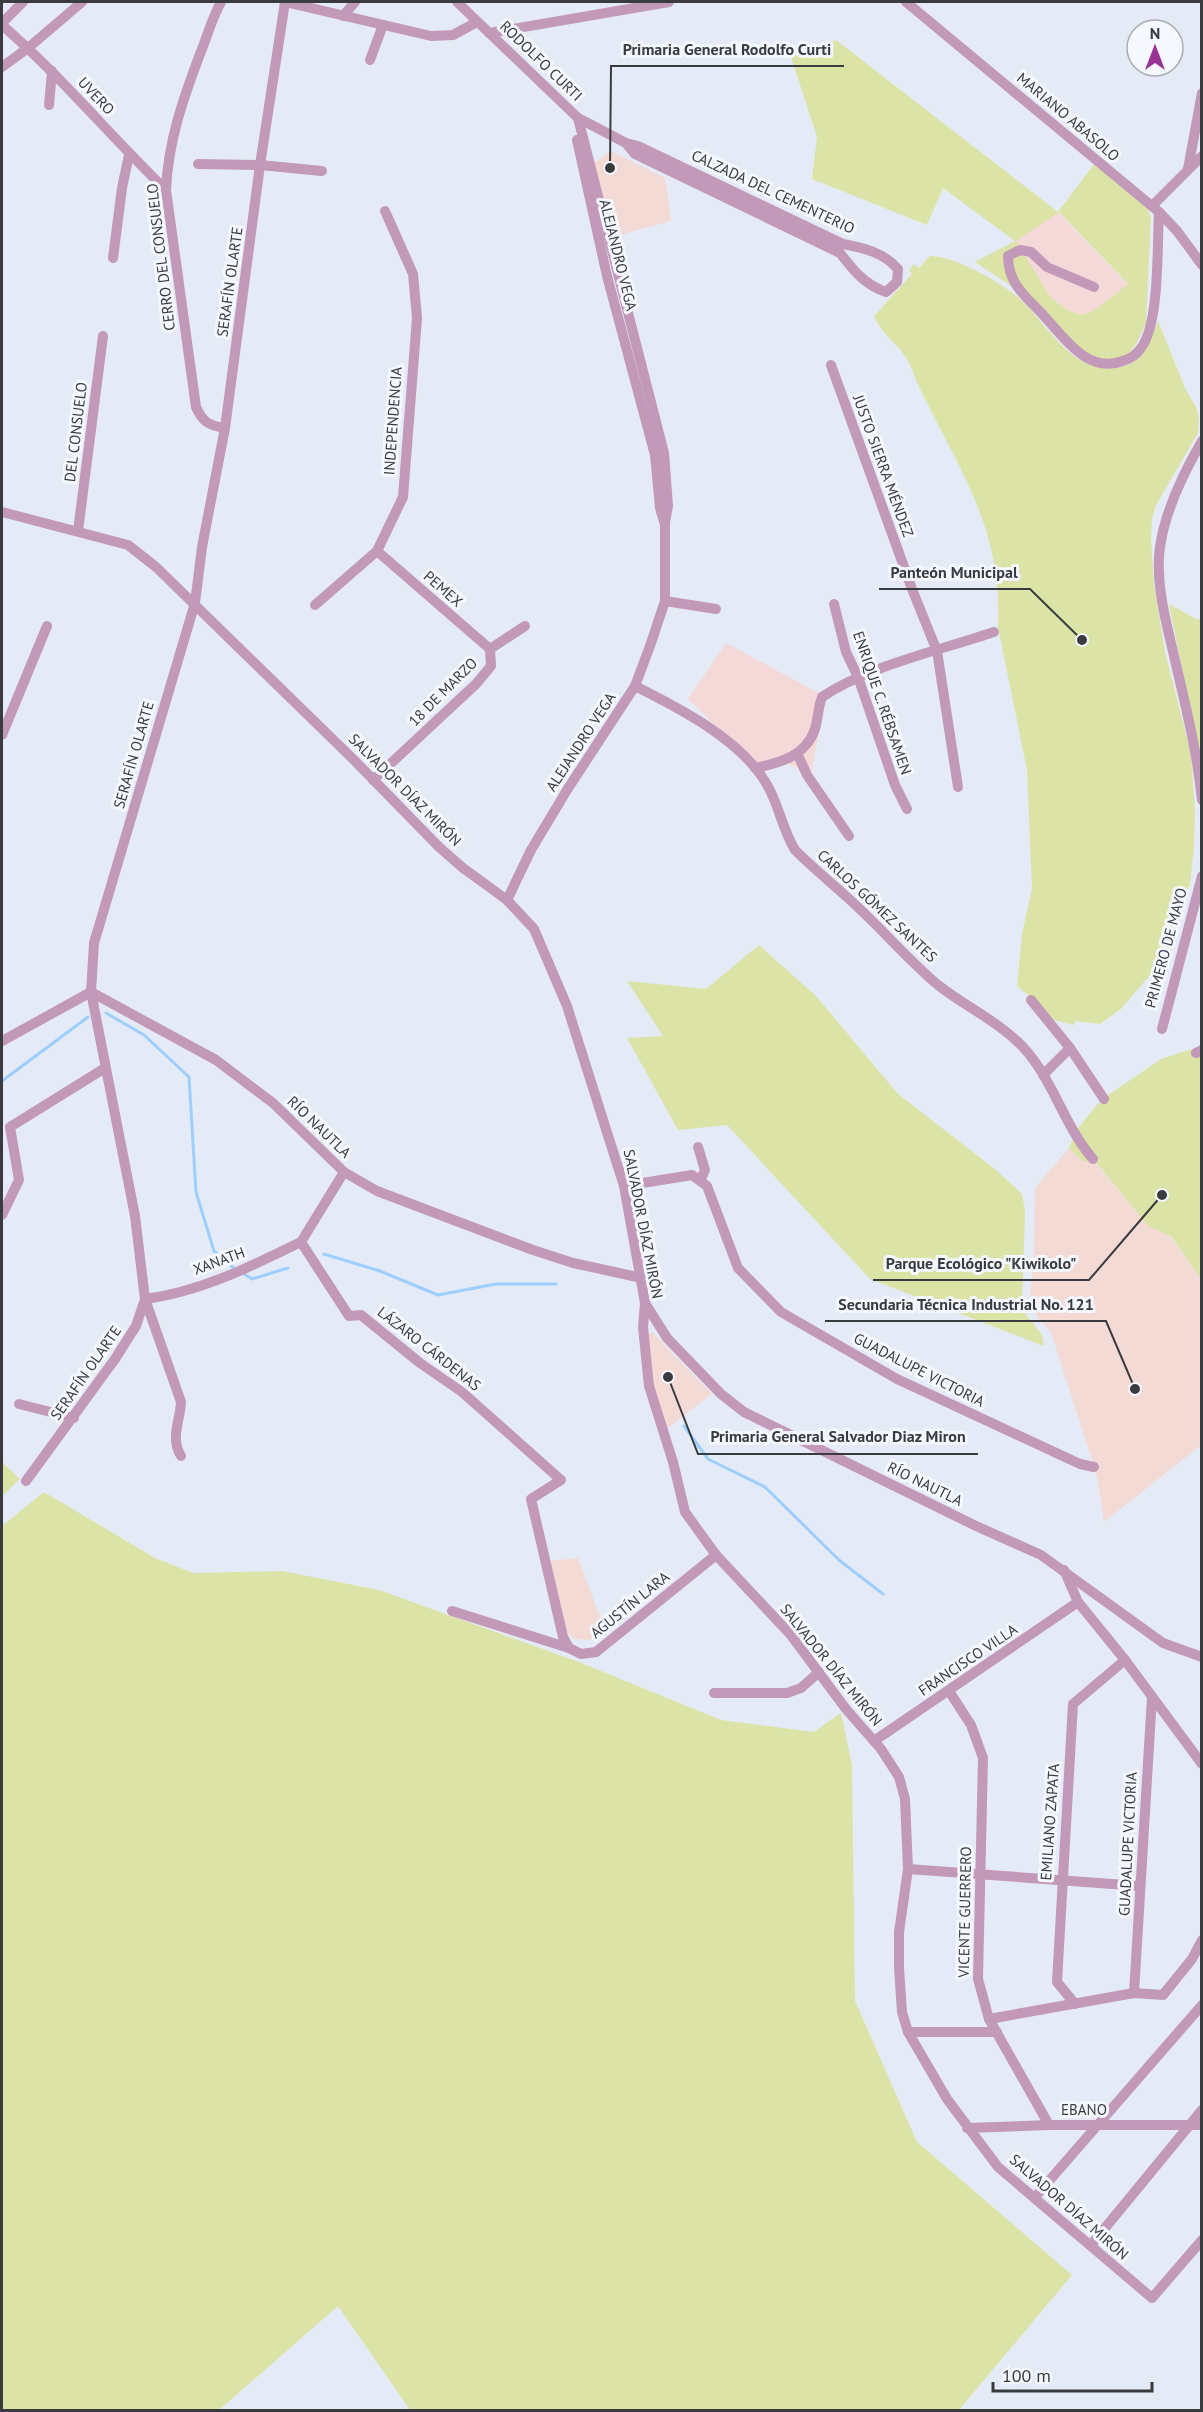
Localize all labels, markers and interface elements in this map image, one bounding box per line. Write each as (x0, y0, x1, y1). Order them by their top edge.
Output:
street label: RODOLFO CURTI (496, 16, 587, 105)
north arrow (1125, 18, 1185, 78)
text: N (1150, 23, 1160, 43)
callout: Primaria General Rodolfo Curti (611, 32, 844, 66)
text: Primaria General Rodolfo Curti (623, 39, 831, 59)
street label: MARIANO ABASOLO (1013, 68, 1124, 165)
street label: UVERO (74, 73, 119, 119)
street label: CALZADA DEL CEMENTERIO (689, 145, 858, 238)
street label: CERRO DEL CONSUELO (142, 182, 179, 332)
street label: ALEJANDRO VEGA (595, 197, 642, 313)
street label: SERAFÍN OLARTE (212, 226, 247, 338)
street label: INDEPENDENCIA (379, 366, 406, 476)
street label: DEL CONSUELO (60, 381, 91, 483)
street label: JUSTO SIERRA MÉNDEZ (849, 391, 918, 540)
callout: Panteón Municipal (879, 555, 1030, 589)
text: Panteón Municipal (890, 562, 1018, 582)
street label: PEMEX (420, 566, 467, 611)
street label: ENRIQUE C. RÉBSAMEN (849, 629, 916, 777)
street label: 18 DE MARZO (404, 653, 481, 730)
street label: ALEJANDRO VEGA (542, 688, 620, 795)
street label: SERAFÍN OLARTE (109, 699, 158, 811)
street label: SALVADOR DÍAZ MIRÓN (345, 729, 466, 850)
street label: CARLOS GÓMEZ SANTES (813, 845, 941, 966)
street label: PRIMERO DE MAYO (1140, 886, 1191, 1010)
street label: RÍO NAUTLA (284, 1092, 355, 1162)
street label: SALVADOR DÍAZ MIRÓN (620, 1148, 667, 1300)
street label: XANATH (190, 1242, 247, 1279)
callout: Parque Ecológico "Kiwikolo" (873, 1246, 1089, 1280)
text: Parque Ecológico "Kiwikolo" (886, 1253, 1076, 1273)
callout: Secundaria Técnica Industrial No. 121 (825, 1287, 1106, 1321)
text: Secundaria Técnica Industrial No. 121 (838, 1294, 1094, 1314)
street label: LÁZARO CÁRDENAS (374, 1302, 485, 1395)
street label: SERAFÍN OLARTE (46, 1322, 125, 1424)
street label: GUADALUPE VICTORIA (851, 1328, 988, 1411)
callout: Primaria General Salvador Diaz Miron (698, 1420, 978, 1454)
text: Primaria General Salvador Diaz Miron (710, 1426, 966, 1446)
street label: RÍO NAUTLA (885, 1457, 966, 1510)
street label: AGUSTÍN LARA (586, 1567, 673, 1642)
street label: SALVADOR DÍAZ MIRÓN (776, 1600, 887, 1730)
street label: FRANCISCO VILLA (915, 1619, 1021, 1700)
street label: EMILIANO ZAPATA (1036, 1763, 1063, 1881)
street label: GUADALUPE VICTORIA (1114, 1771, 1141, 1917)
street label: VICENTE GUERRERO (954, 1846, 975, 1979)
street label: EBANO (1061, 2100, 1107, 2119)
street label: SALVADOR DÍAZ MIRÓN (1006, 2150, 1133, 2264)
scale bar (993, 2355, 1152, 2393)
text: 100 m (1002, 2364, 1051, 2387)

